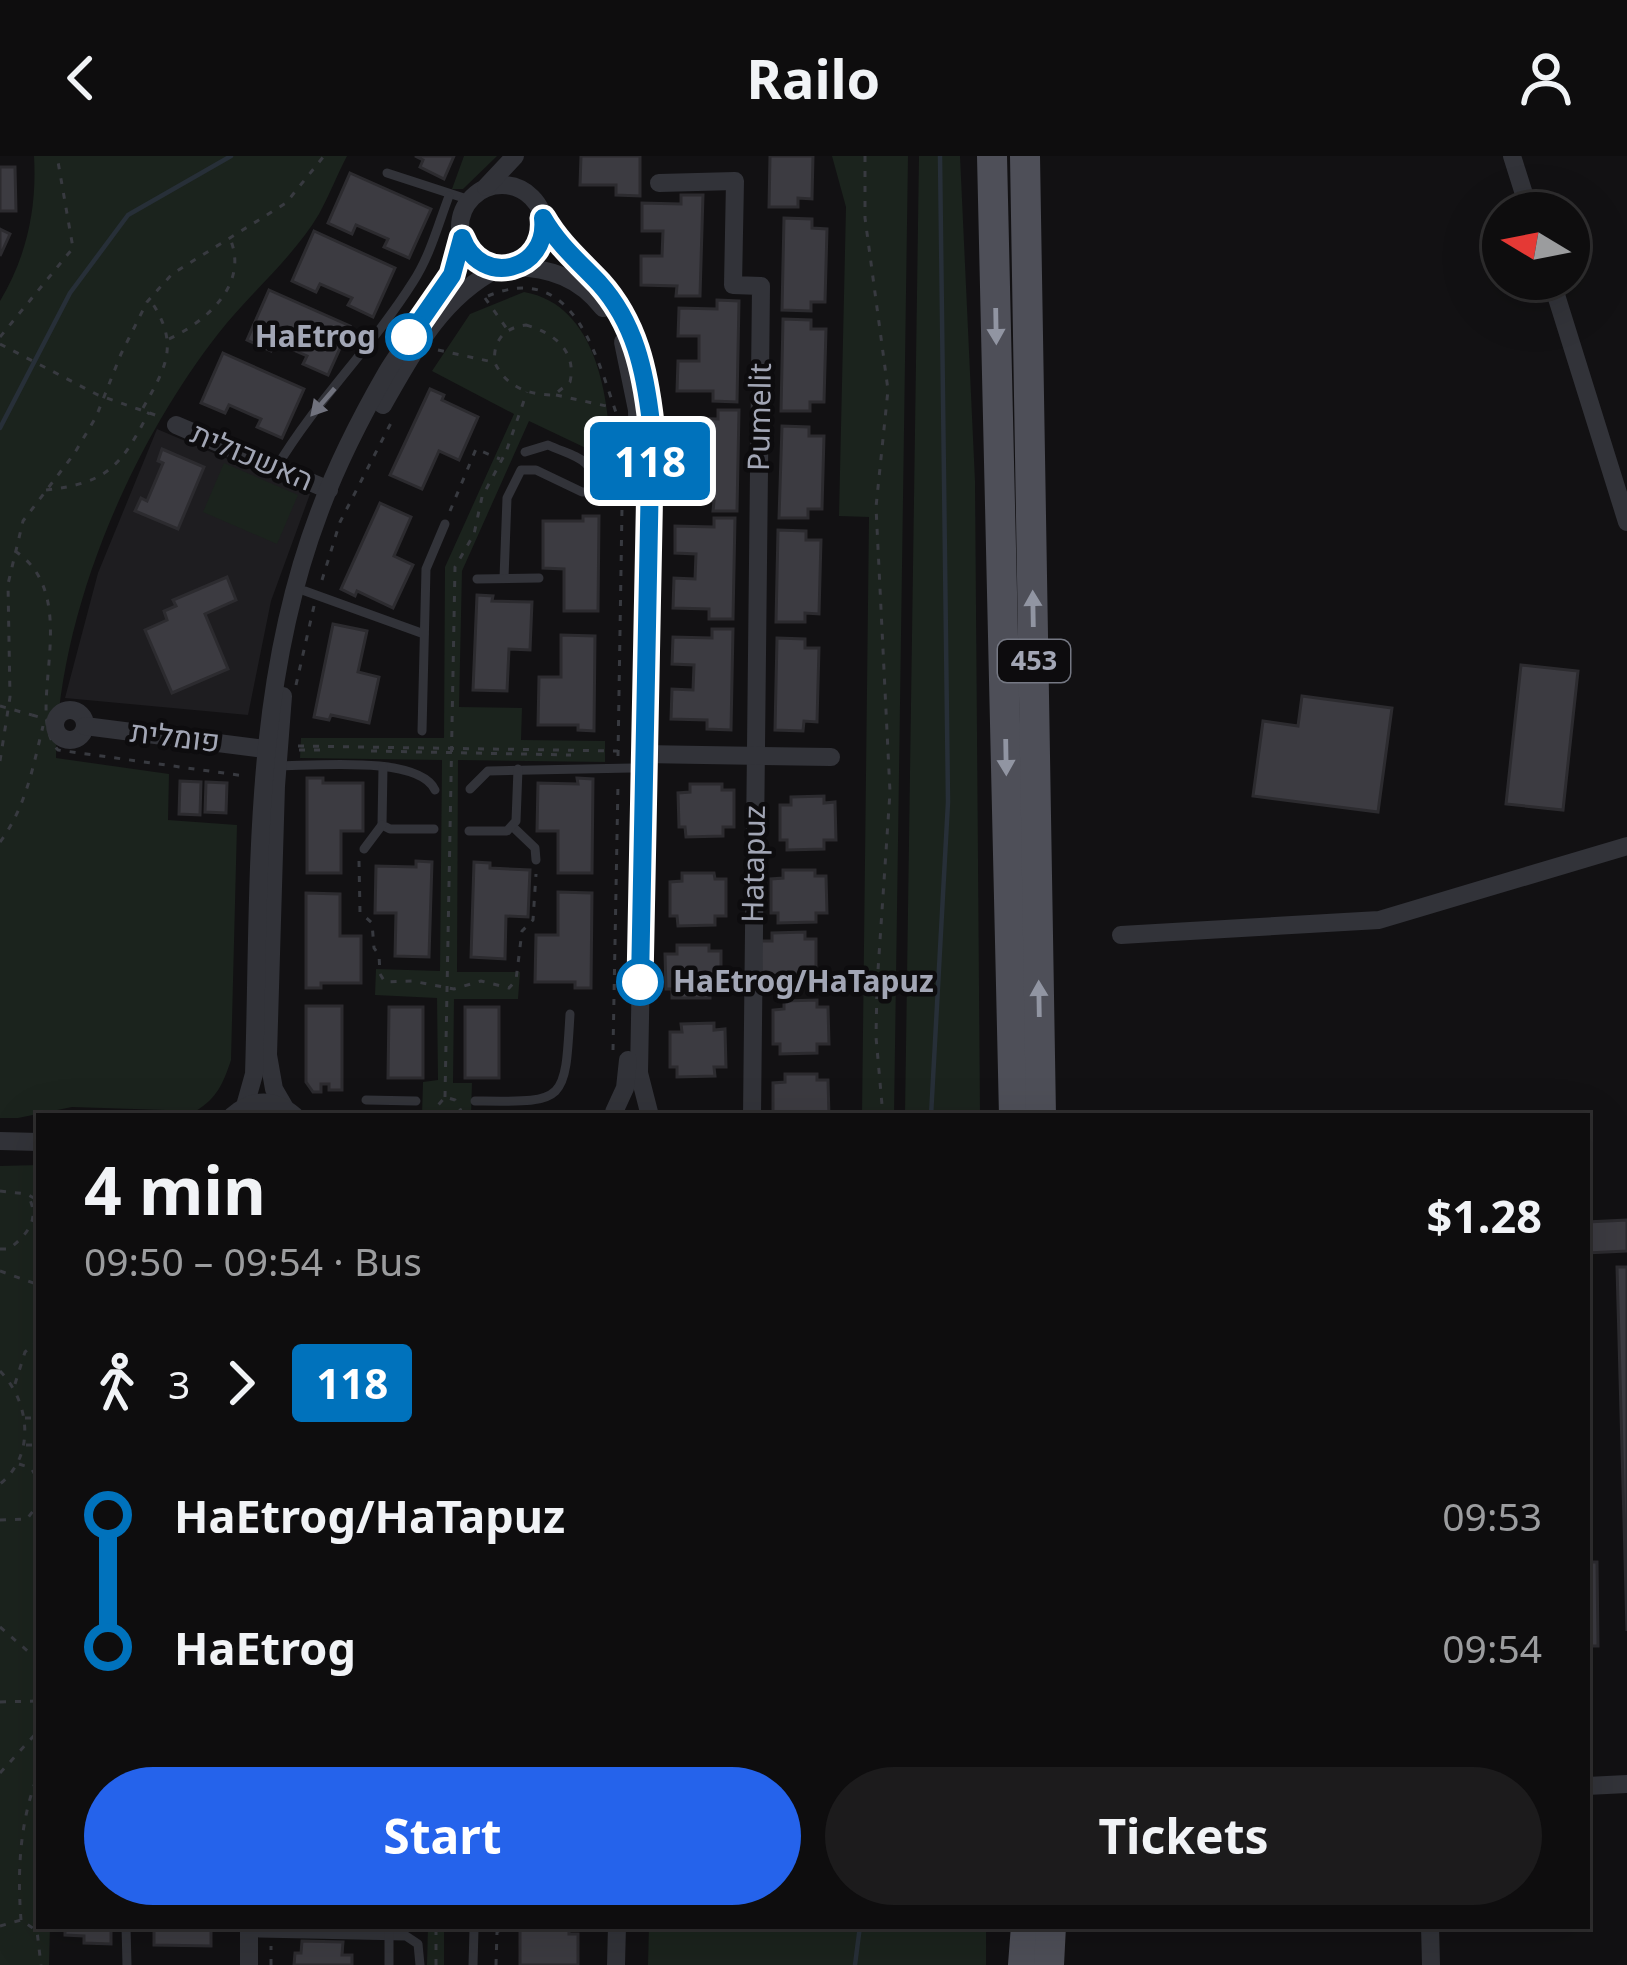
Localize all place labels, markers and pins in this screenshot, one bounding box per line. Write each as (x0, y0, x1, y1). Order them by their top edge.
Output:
place label: HaEtrog (255, 315, 376, 356)
marker: HaEtrog (387, 315, 431, 359)
marker: HaEtrog/HaTapuz (618, 960, 662, 1004)
place label: HaEtrog/HaTapuz (673, 960, 934, 1001)

